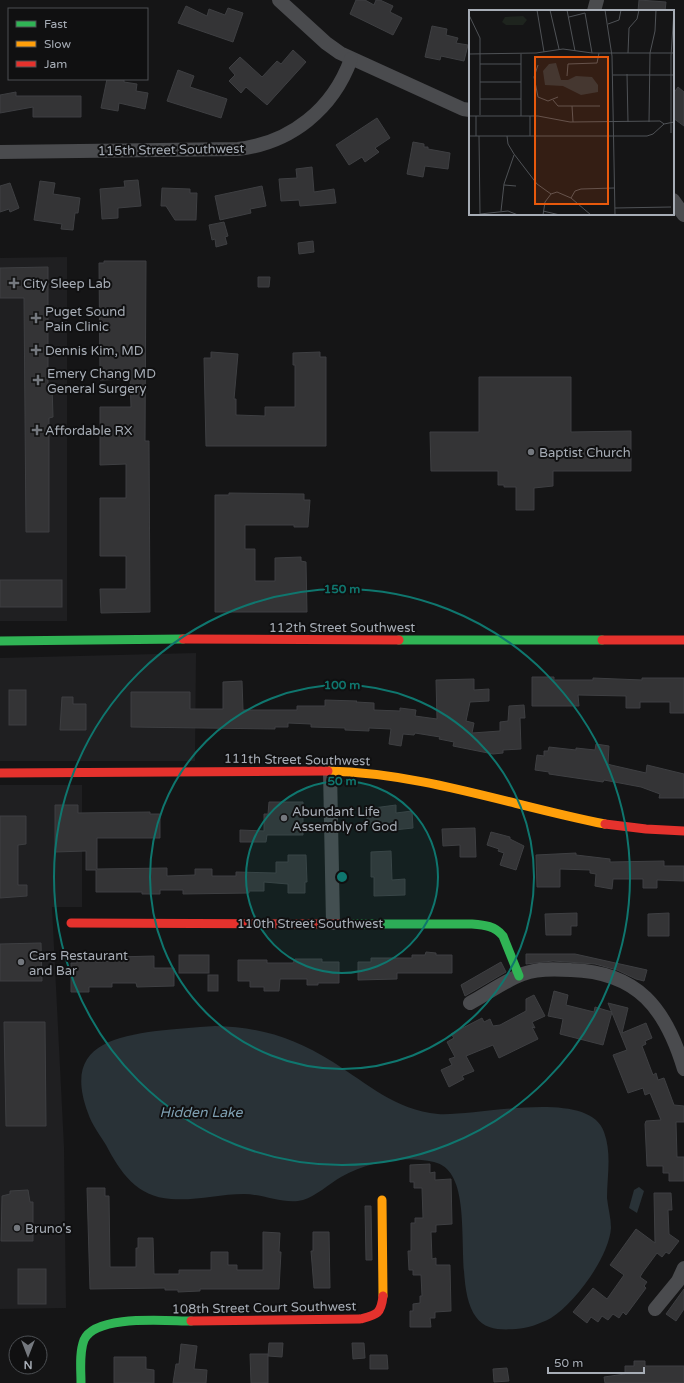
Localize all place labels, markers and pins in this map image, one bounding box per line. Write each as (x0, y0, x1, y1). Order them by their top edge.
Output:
place label: City Sleep Lab (23, 276, 111, 292)
marker: City Sleep Lab (8, 277, 20, 289)
place label: Puget Sound Pain Clinic (45, 304, 125, 335)
marker: Puget Sound Pain Clinic (30, 312, 42, 324)
place label: Dennis Kim, MD (45, 343, 144, 359)
marker: Dennis Kim, MD (30, 344, 42, 356)
place label: Emery Chang MD General Surgery (47, 366, 156, 397)
marker: Emery Chang MD General Surgery (32, 374, 44, 386)
place label: Affordable RX (45, 423, 133, 439)
marker: Affordable RX (32, 425, 42, 435)
place label: Baptist Church (539, 445, 631, 461)
marker: Baptist Church (526, 447, 536, 457)
place label: Abundant Life Assembly of God (292, 804, 397, 835)
marker: Abundant Life Assembly of God (279, 813, 289, 823)
centre of rings (335, 870, 349, 884)
place label: Cars Restaurant and Bar (29, 948, 128, 979)
marker: Cars Restaurant and Bar (16, 957, 26, 967)
place label: Bruno's (25, 1221, 72, 1237)
marker: Bruno's (12, 1223, 22, 1233)

